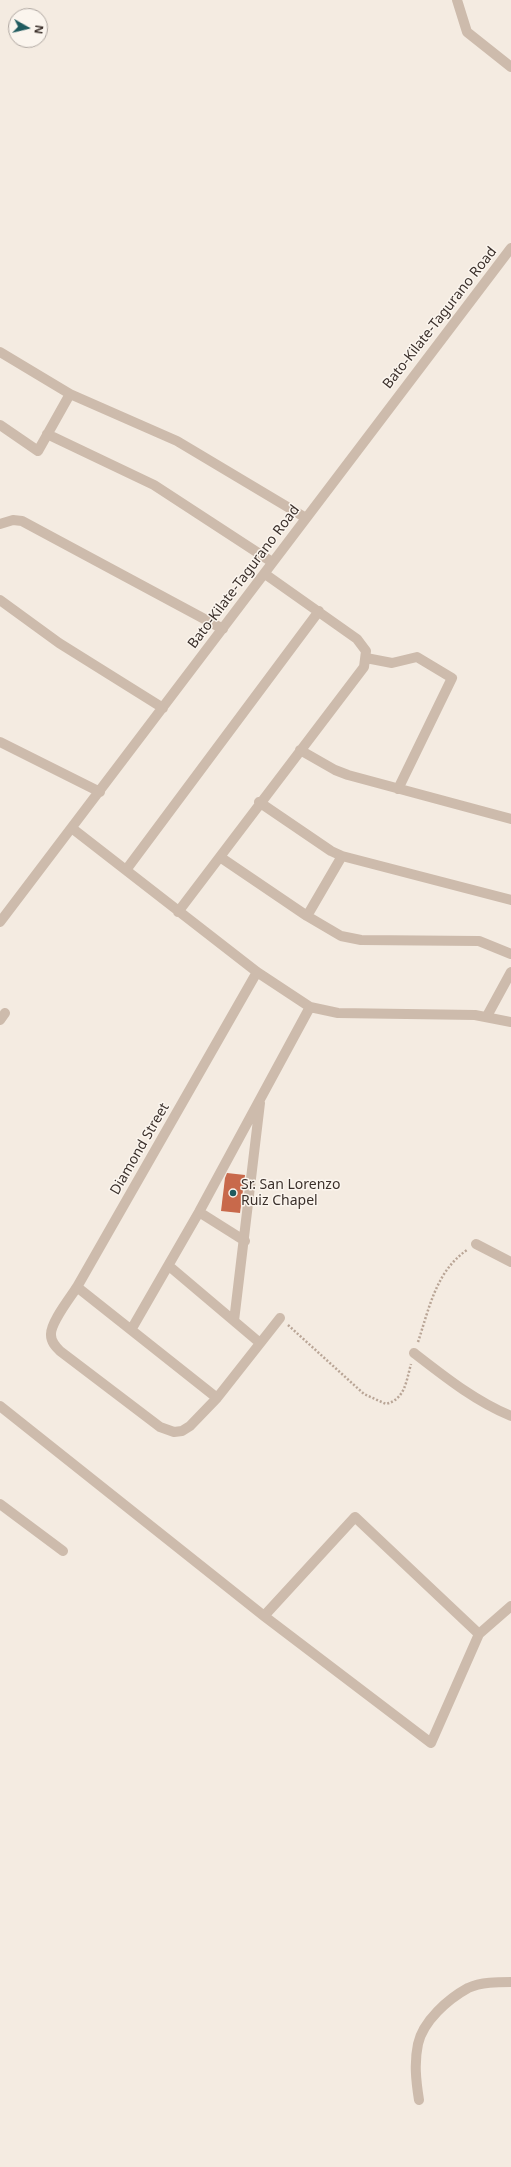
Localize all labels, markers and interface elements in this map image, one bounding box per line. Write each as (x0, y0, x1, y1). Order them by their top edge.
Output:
north arrow (8, 8, 48, 48)
text: N (31, 24, 47, 35)
street label: Bato-Kilate-Tagurano Road (379, 244, 501, 392)
street label: Bato-Kilate-Tagurano Road (185, 502, 303, 652)
street label: Diamond Street (107, 1100, 173, 1198)
place label: Sr. San Lorenzo Ruiz Chapel (241, 1177, 340, 1210)
marker: Sr. San Lorenzo Ruiz Chapel (228, 1188, 238, 1198)

